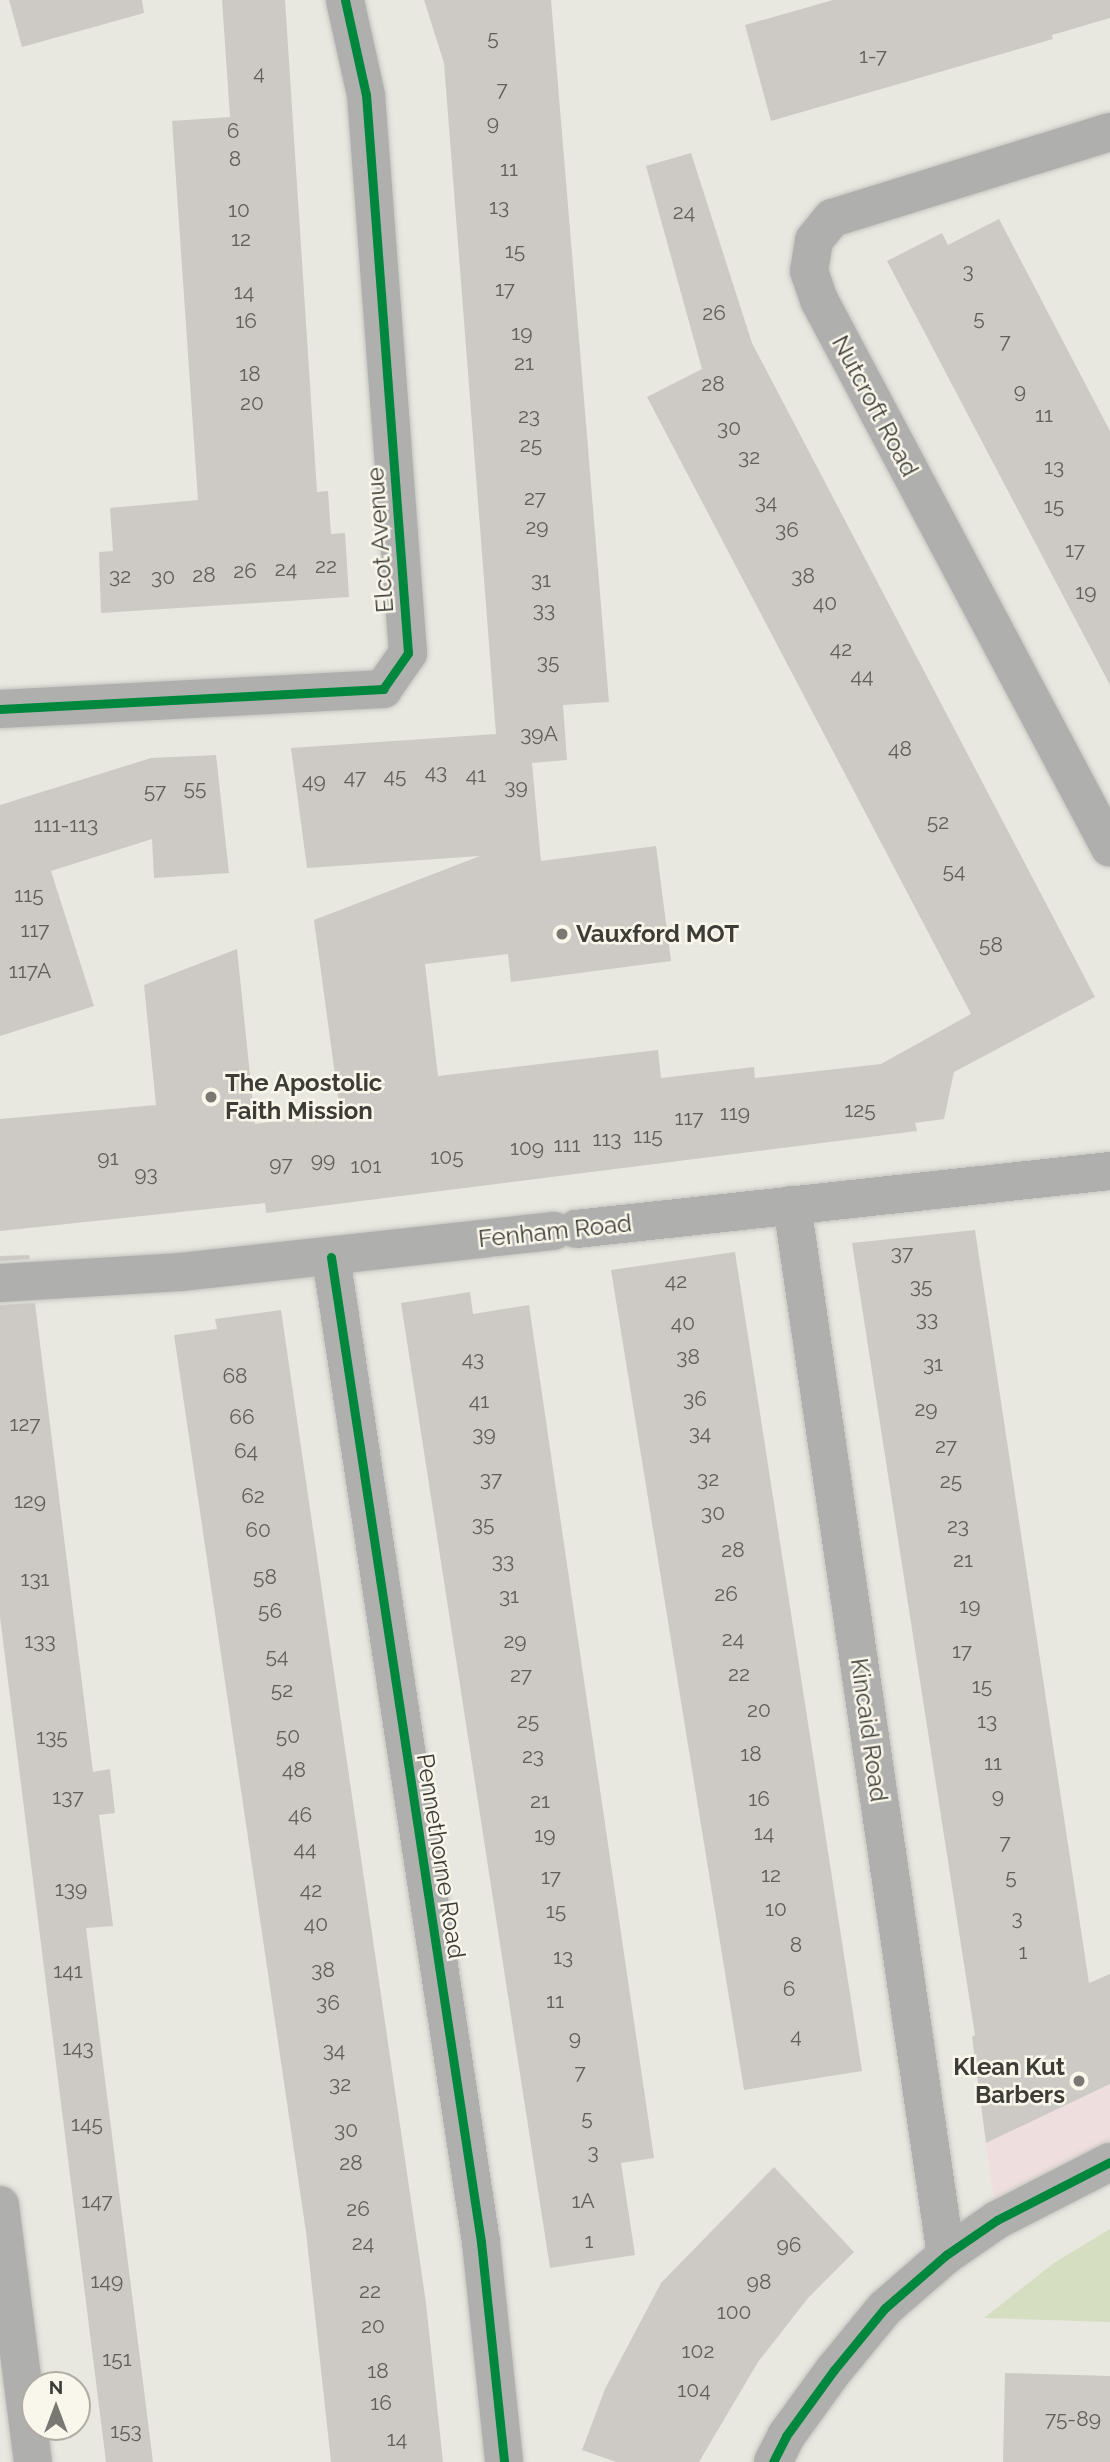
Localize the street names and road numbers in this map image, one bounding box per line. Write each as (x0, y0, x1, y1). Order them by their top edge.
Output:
street label: Nutcroft Road (826, 331, 924, 481)
street label: Elcot Avenue (361, 466, 399, 614)
street label: Fenham Road (477, 1209, 633, 1253)
street label: Kincaid Road (845, 1656, 893, 1804)
street label: Pennethorne Road (411, 1751, 471, 1961)

